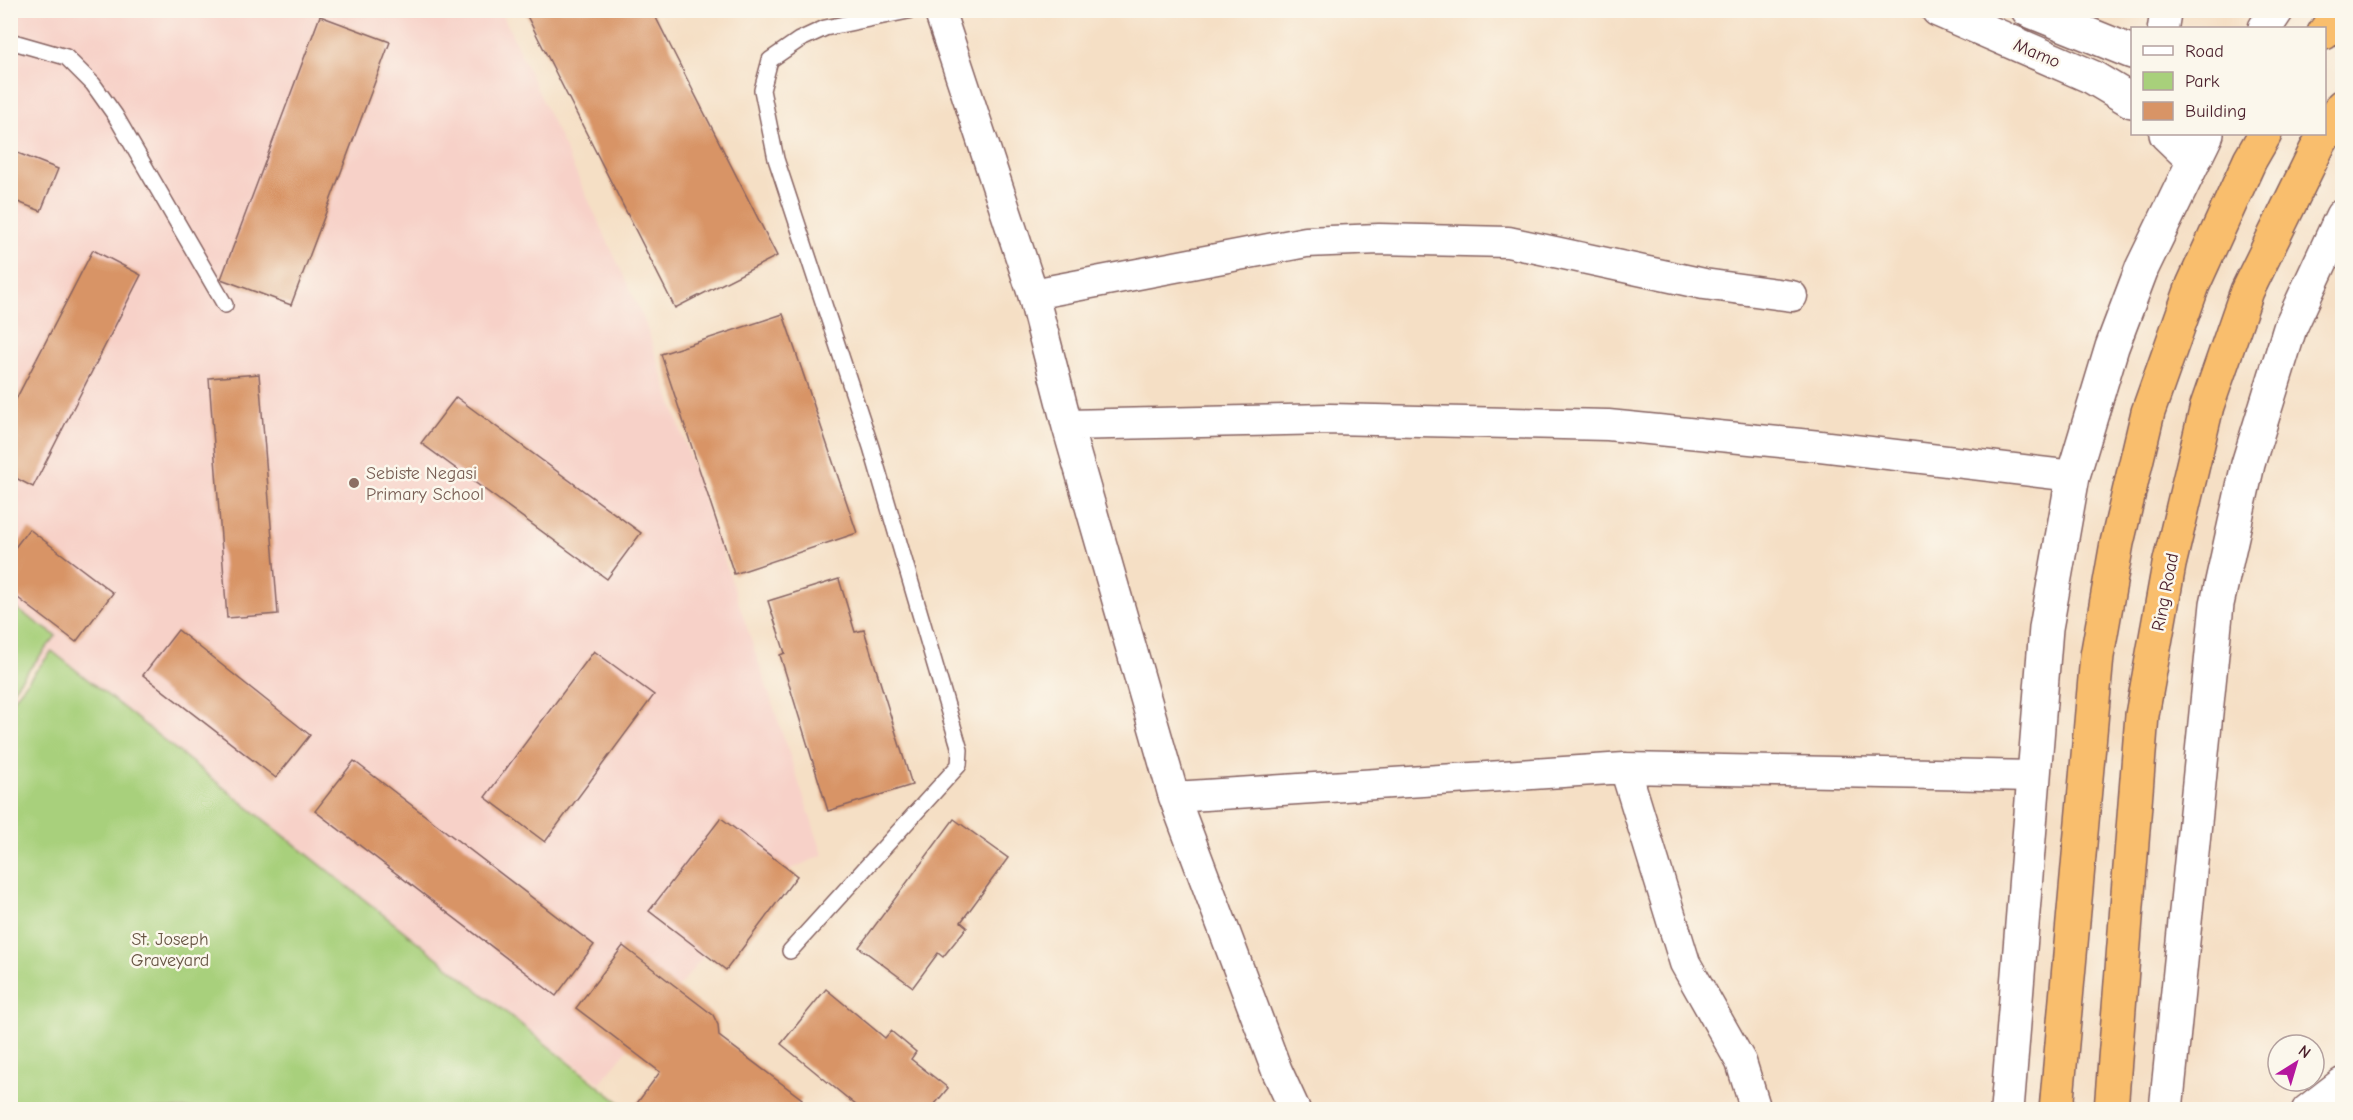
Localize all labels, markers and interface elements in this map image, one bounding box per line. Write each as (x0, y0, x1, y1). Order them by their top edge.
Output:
legend (2131, 27, 2326, 135)
street label: Mamo (2010, 34, 2063, 73)
text: Road (2185, 41, 2224, 62)
text: Park (2185, 71, 2220, 92)
text: Building (2185, 101, 2247, 122)
place label: Sebiste Negasi Primary School (366, 463, 484, 505)
marker: Sebiste Negasi Primary School (347, 476, 361, 490)
street label: Ring Road (2148, 551, 2183, 633)
park label: St. Joseph Graveyard (131, 929, 209, 971)
north arrow (2266, 1033, 2326, 1093)
text: N (2295, 1041, 2314, 1062)

